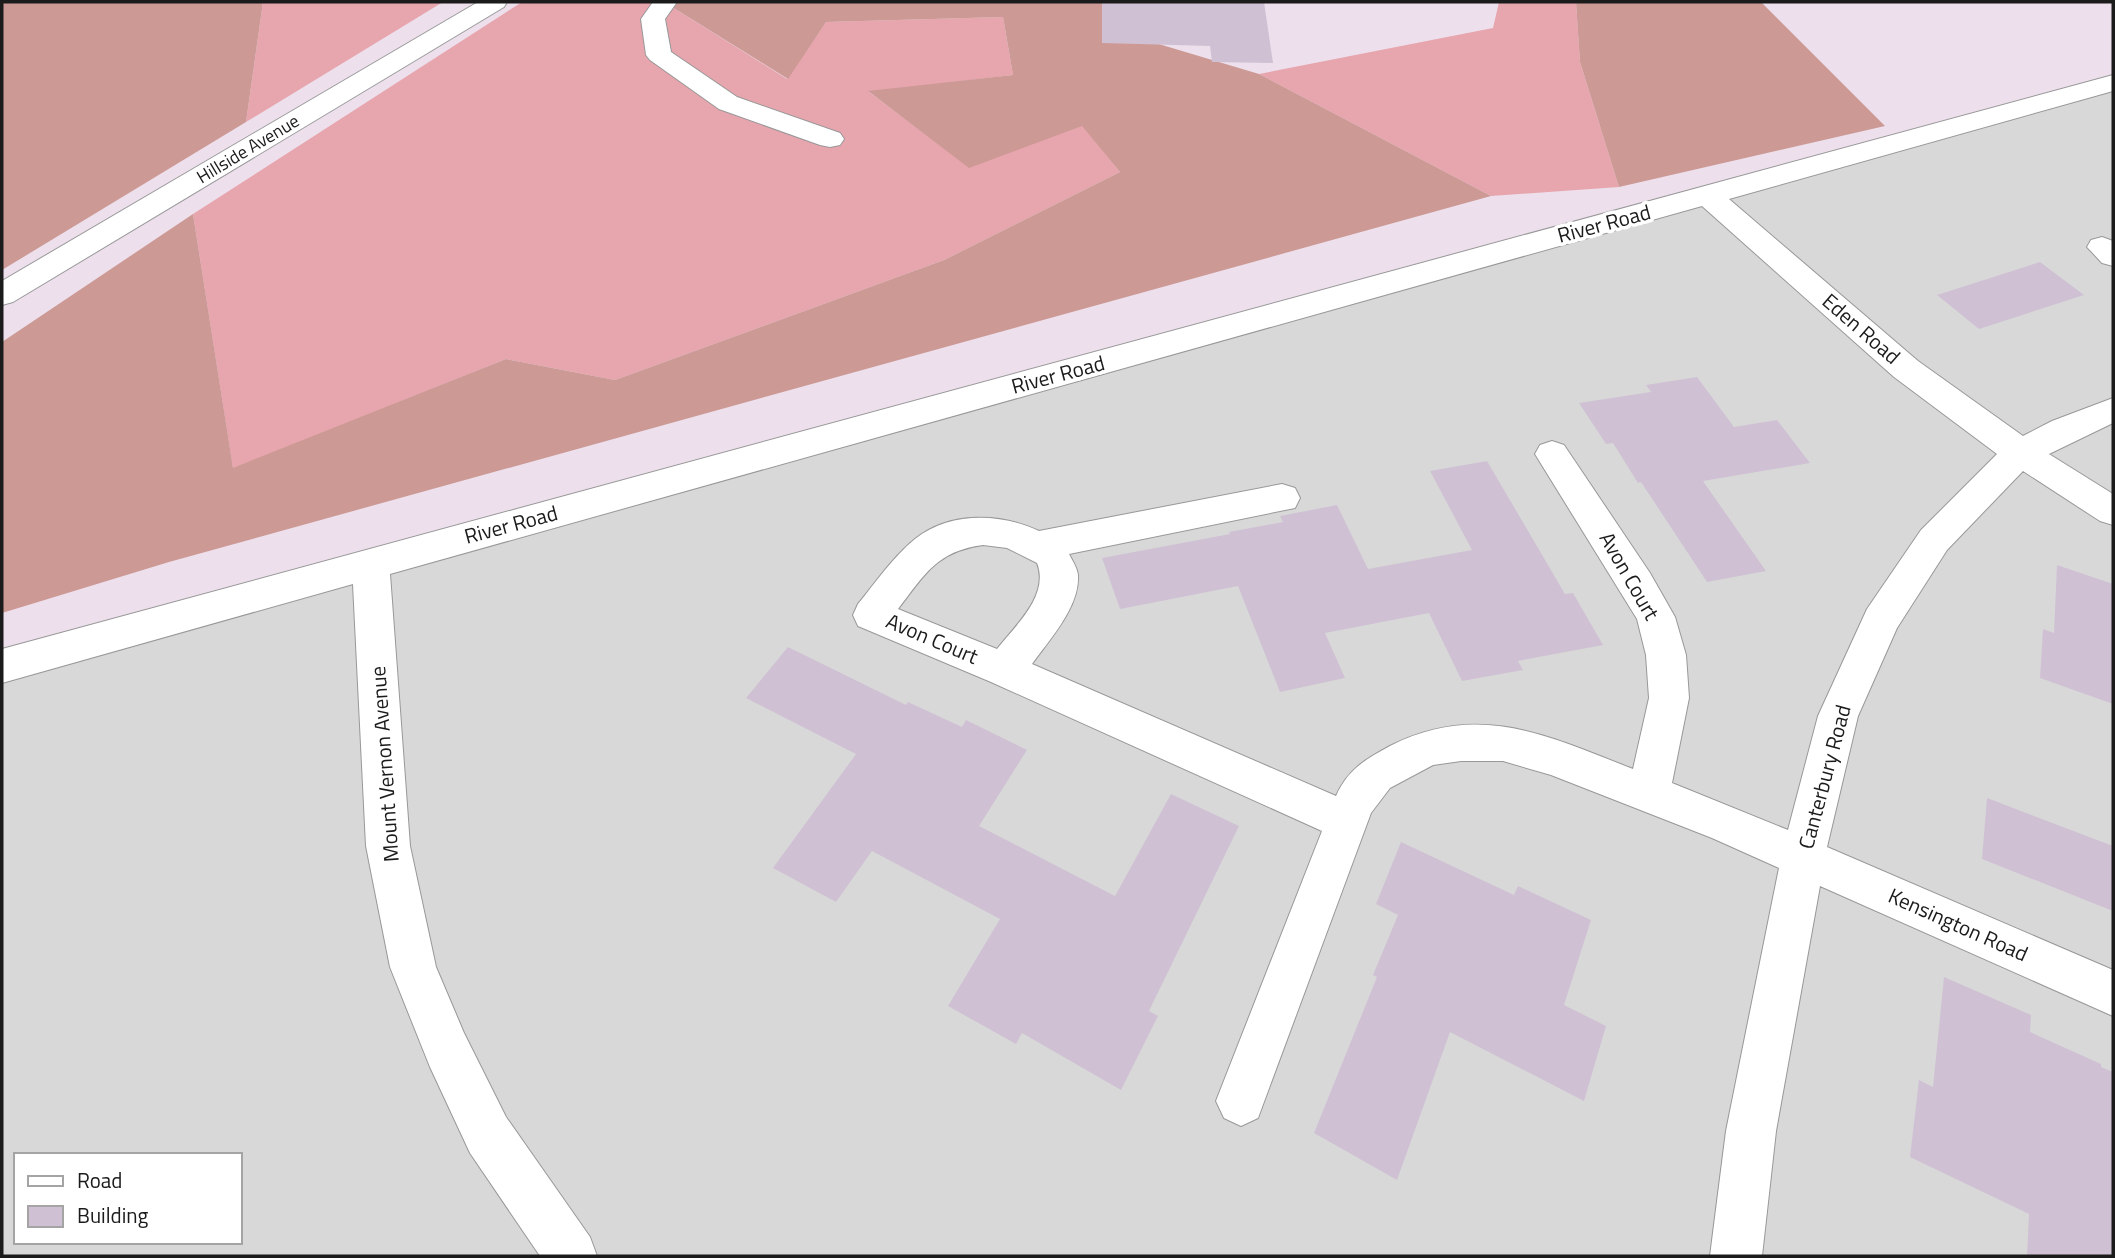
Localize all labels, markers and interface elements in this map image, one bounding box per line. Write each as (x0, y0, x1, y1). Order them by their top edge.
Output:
street label: Hillside Avenue (191, 107, 304, 190)
street label: River Road (1554, 195, 1654, 251)
street label: Eden Road (1815, 285, 1908, 371)
street label: River Road (1008, 346, 1108, 402)
street label: River Road (461, 496, 561, 552)
street label: Avon Court (1592, 525, 1668, 626)
street label: Avon Court (881, 604, 984, 672)
street label: Mount Vernon Avenue (361, 665, 407, 863)
street label: Canterbury Road (1789, 701, 1859, 852)
street label: Kensington Road (1883, 879, 2033, 969)
legend (14, 1153, 242, 1244)
text: Road (77, 1164, 122, 1196)
text: Building (77, 1199, 149, 1231)

